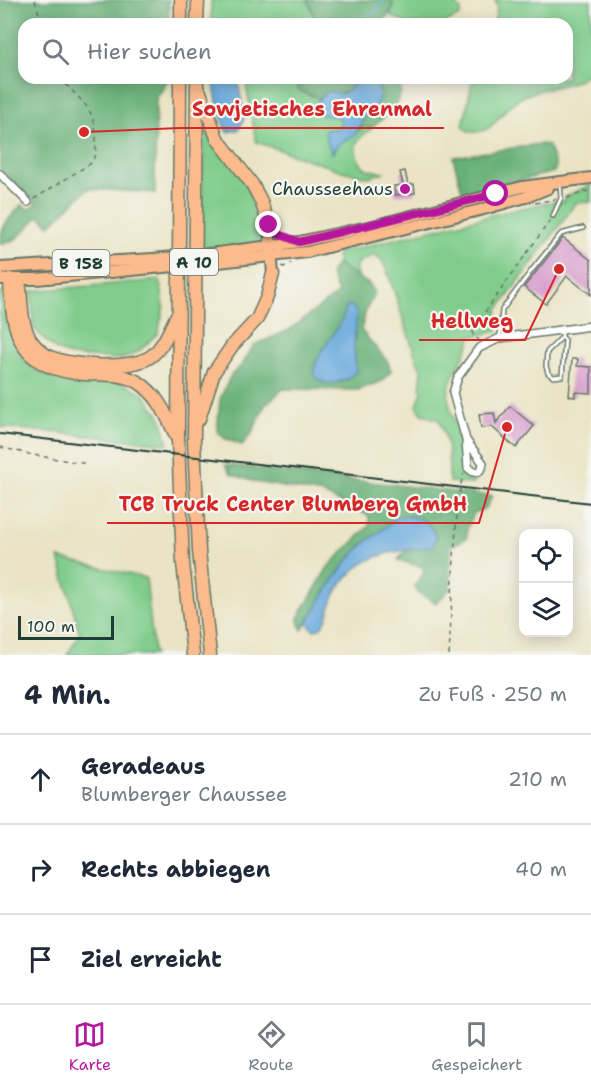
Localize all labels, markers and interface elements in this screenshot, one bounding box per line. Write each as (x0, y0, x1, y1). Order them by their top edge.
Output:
search box (18, 18, 573, 84)
icon: search (39, 35, 72, 68)
text: Hier suchen (87, 37, 212, 66)
callout: Sowjetisches Ehrenmal (180, 90, 444, 128)
text: Sowjetisches Ehrenmal (192, 96, 432, 122)
place label: Chausseehaus (272, 177, 393, 201)
route start (482, 180, 508, 206)
marker: Chausseehaus (398, 182, 412, 196)
route end (255, 211, 281, 237)
road number: A 10 (170, 249, 218, 275)
road number: B 158 (52, 250, 110, 276)
callout: Hellweg (419, 302, 525, 340)
text: Hellweg (431, 308, 513, 334)
callout: TCB Truck Center Blumberg GmbH (107, 485, 479, 523)
text: TCB Truck Center Blumberg GmbH (119, 491, 467, 517)
map controls (519, 529, 573, 637)
button: locate (519, 529, 573, 583)
button: layers (519, 583, 573, 637)
scale bar (18, 613, 114, 640)
text: 100 m (27, 616, 75, 637)
text: 4 Min. (24, 677, 111, 712)
text: Zu Fuß · 250 m (419, 681, 567, 707)
text: Geradeaus (81, 752, 205, 781)
icon: ahead (24, 763, 57, 796)
text: 210 m (508, 766, 567, 792)
text: Blumberger Chaussee (81, 781, 287, 807)
icon: right (24, 853, 57, 886)
text: Rechts abbiegen (81, 855, 270, 884)
text: 40 m (515, 856, 567, 882)
icon: arrive (24, 943, 57, 976)
text: Ziel erreicht (81, 945, 222, 974)
tab: Karte (69, 1018, 111, 1075)
tab: Route (249, 1018, 294, 1075)
tab: Gespeichert (431, 1018, 522, 1075)

